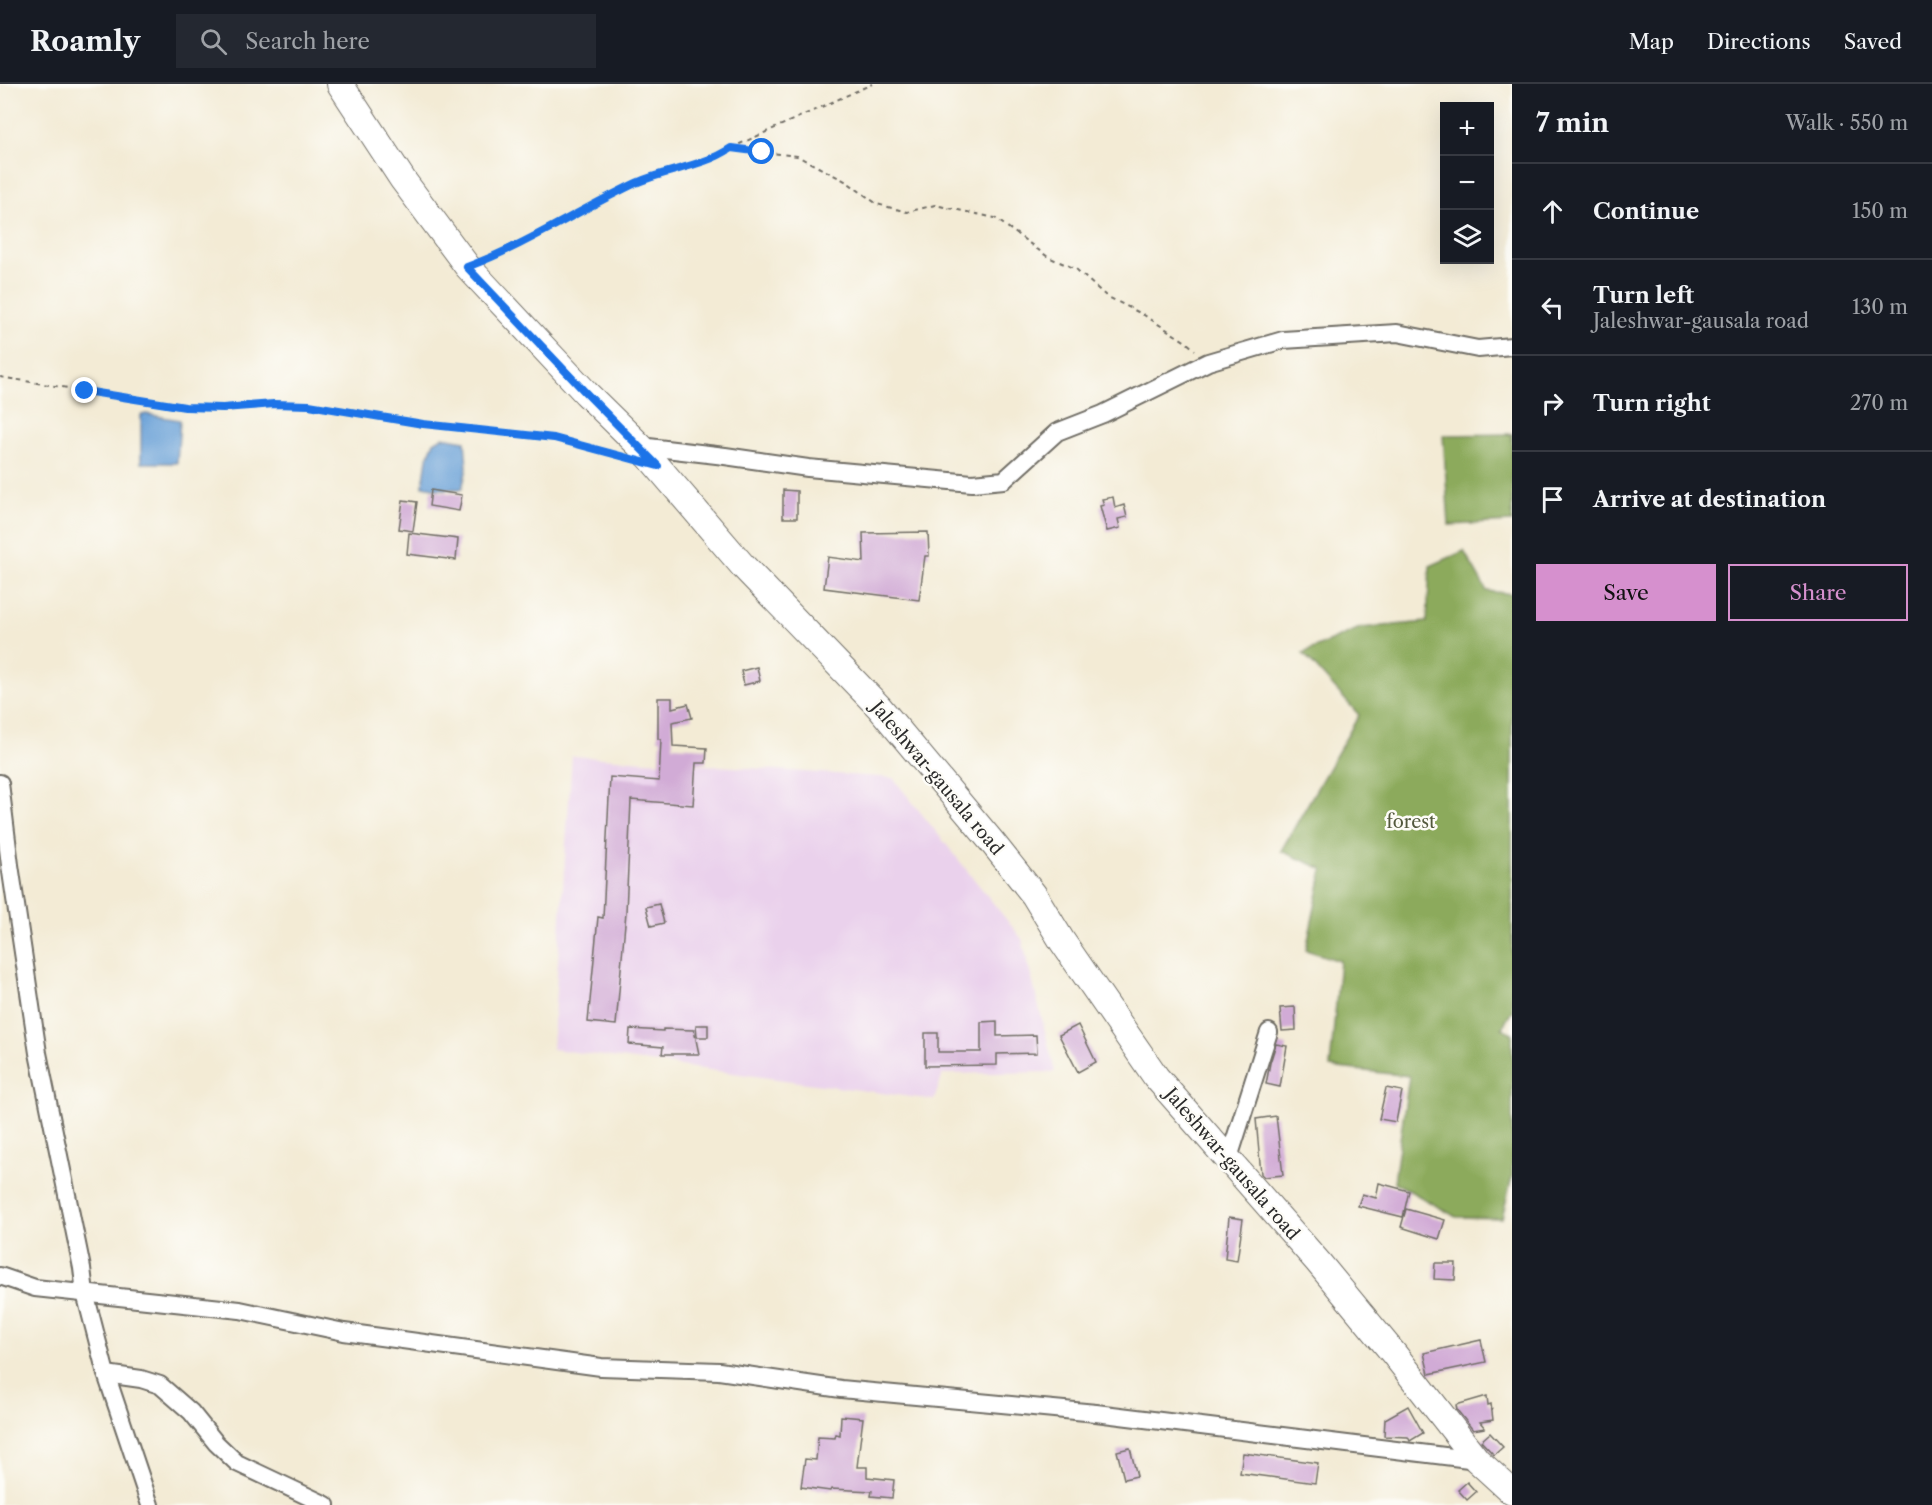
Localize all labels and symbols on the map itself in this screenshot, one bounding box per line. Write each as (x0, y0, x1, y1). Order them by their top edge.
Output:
route start (748, 138, 774, 164)
route end (71, 377, 97, 403)
street label: Jaleshwar-gausala road (864, 694, 1008, 860)
park label: forest (1387, 811, 1436, 833)
street label: Jaleshwar-gausala road (1158, 1081, 1304, 1245)

